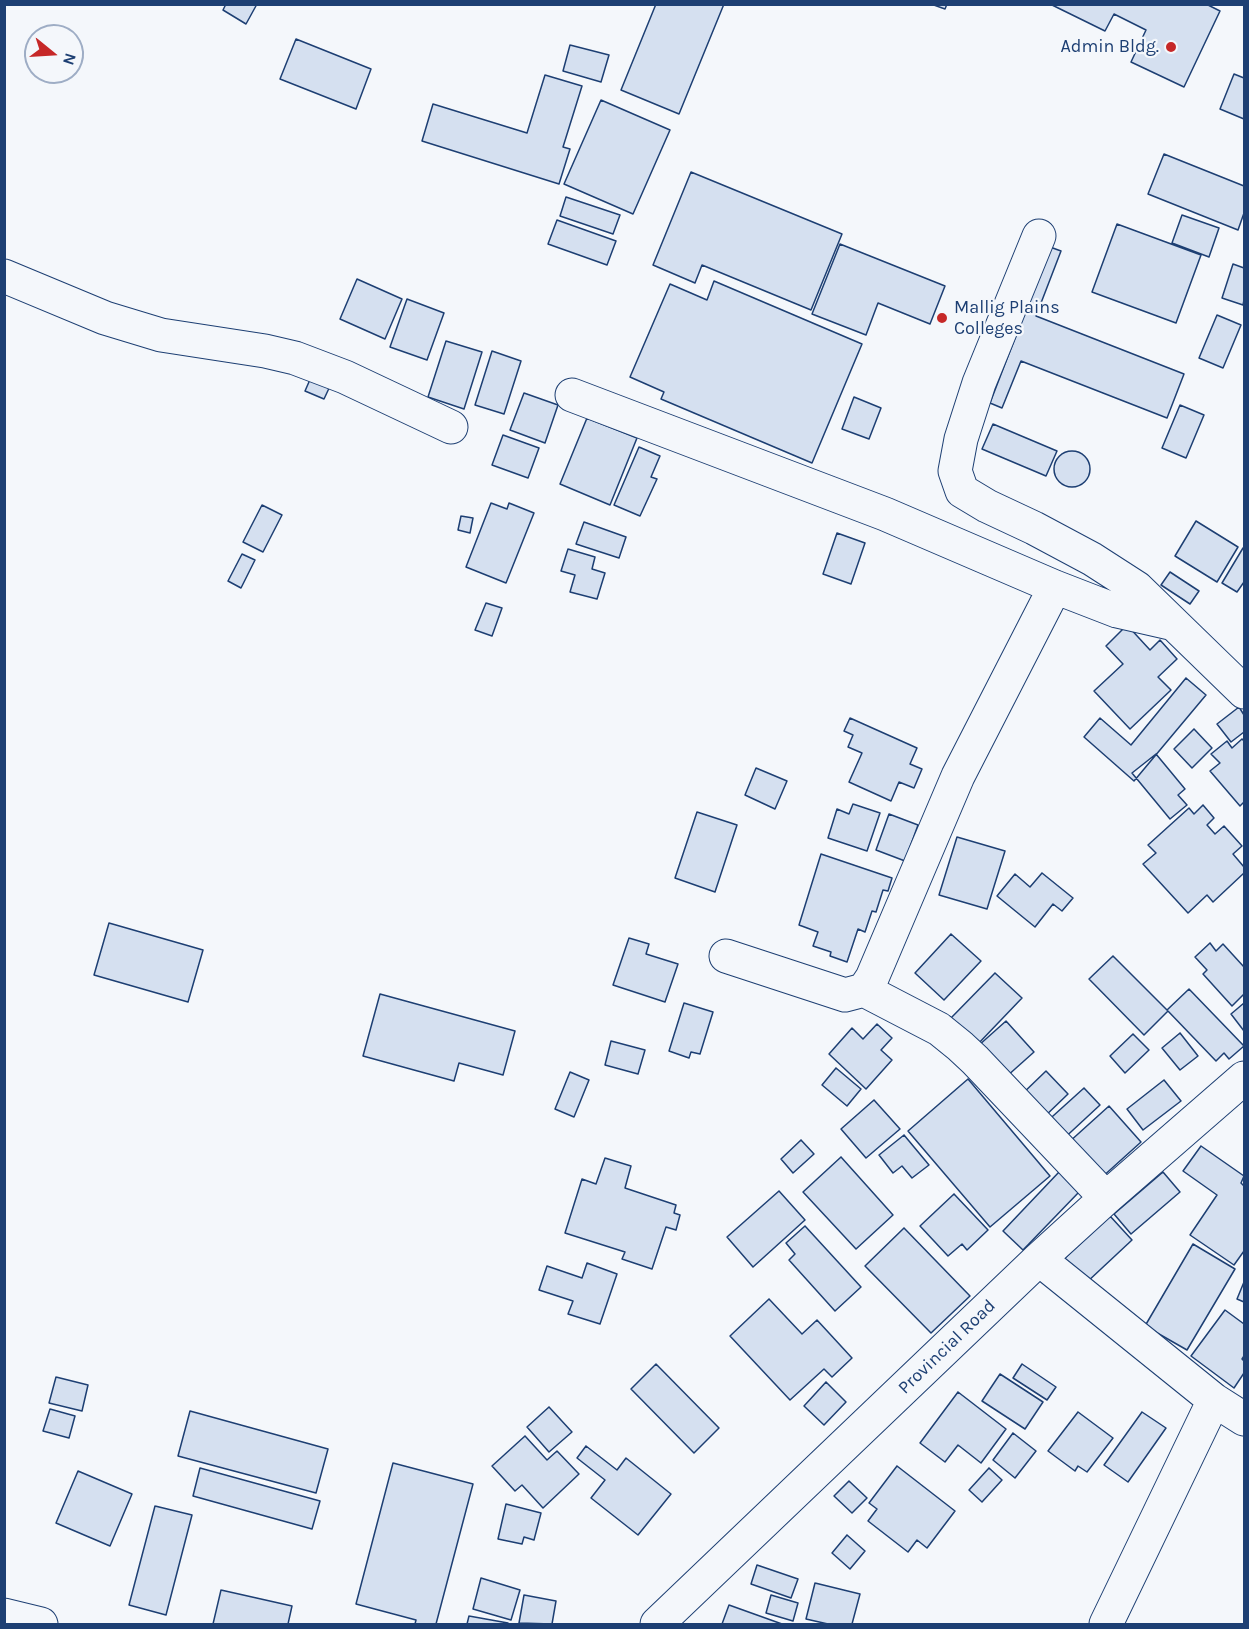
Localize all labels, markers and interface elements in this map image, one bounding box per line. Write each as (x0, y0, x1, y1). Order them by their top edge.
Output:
north arrow (24, 24, 84, 84)
place label: Admin Bldg. (1060, 36, 1159, 58)
marker: Admin Bldg. (1164, 40, 1178, 54)
text: N (59, 51, 81, 67)
place label: Mallig Plains Colleges (954, 297, 1060, 340)
marker: Mallig Plains Colleges (935, 311, 949, 325)
street label: Provincial Road (894, 1295, 1000, 1399)

